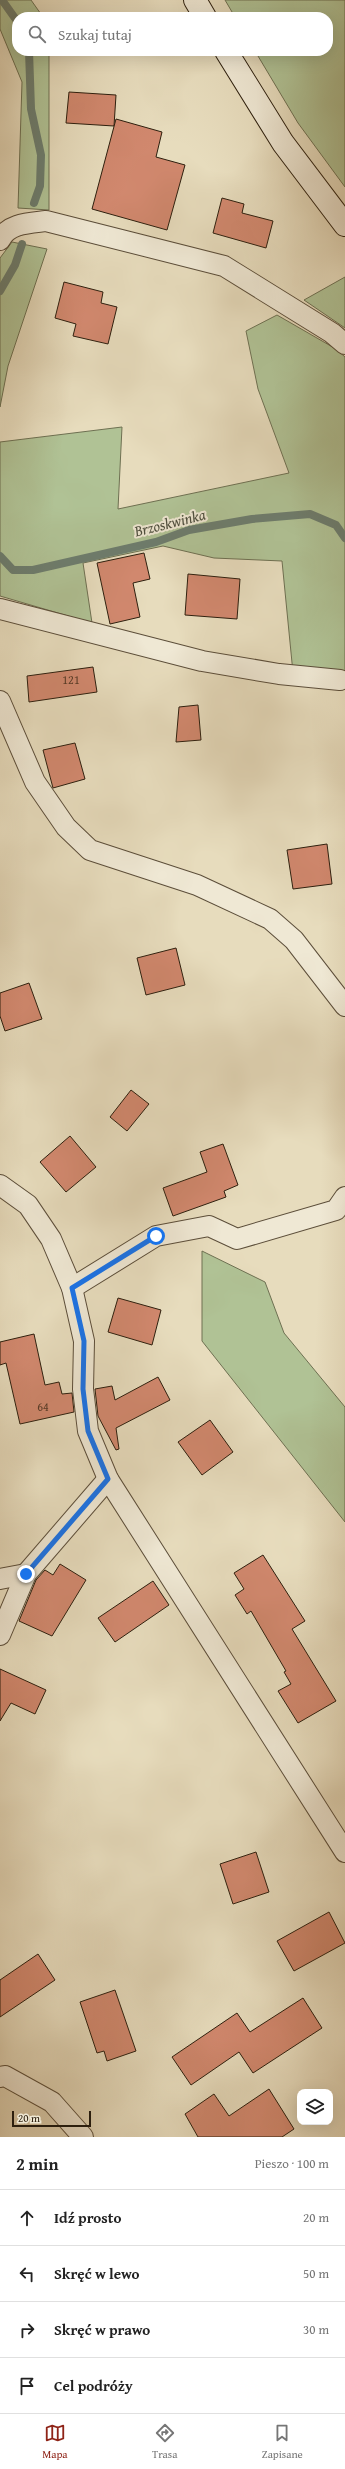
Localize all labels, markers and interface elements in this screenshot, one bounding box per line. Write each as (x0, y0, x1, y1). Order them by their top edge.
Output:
search box (12, 12, 333, 56)
icon: search (26, 23, 48, 45)
text: Szukaj tutaj (58, 24, 132, 45)
water label: Brzoskwinka (131, 504, 208, 542)
house number: 121 (62, 671, 80, 688)
route start (147, 1227, 165, 1245)
house number: 64 (37, 1398, 49, 1415)
route end (17, 1565, 35, 1583)
map controls (297, 2089, 333, 2125)
button: layers (297, 2089, 333, 2125)
scale bar (12, 2109, 91, 2128)
text: 20 m (18, 2110, 40, 2126)
text: 2 min (16, 2151, 58, 2176)
text: Pieszo · 100 m (255, 2154, 329, 2173)
icon: ahead (16, 2207, 38, 2229)
text: Idź prosto (54, 2207, 121, 2228)
text: 20 m (303, 2208, 329, 2227)
icon: left (16, 2263, 38, 2285)
text: Skręć w lewo (54, 2263, 140, 2284)
text: 50 m (303, 2264, 329, 2283)
icon: right (16, 2319, 38, 2341)
text: Skręć w prawo (54, 2319, 150, 2340)
text: 30 m (303, 2320, 329, 2339)
icon: arrive (16, 2375, 38, 2397)
text: Cel podróży (54, 2375, 133, 2396)
tab: Mapa (42, 2422, 68, 2462)
tab: Trasa (152, 2422, 177, 2462)
tab: Zapisane (262, 2422, 303, 2462)

